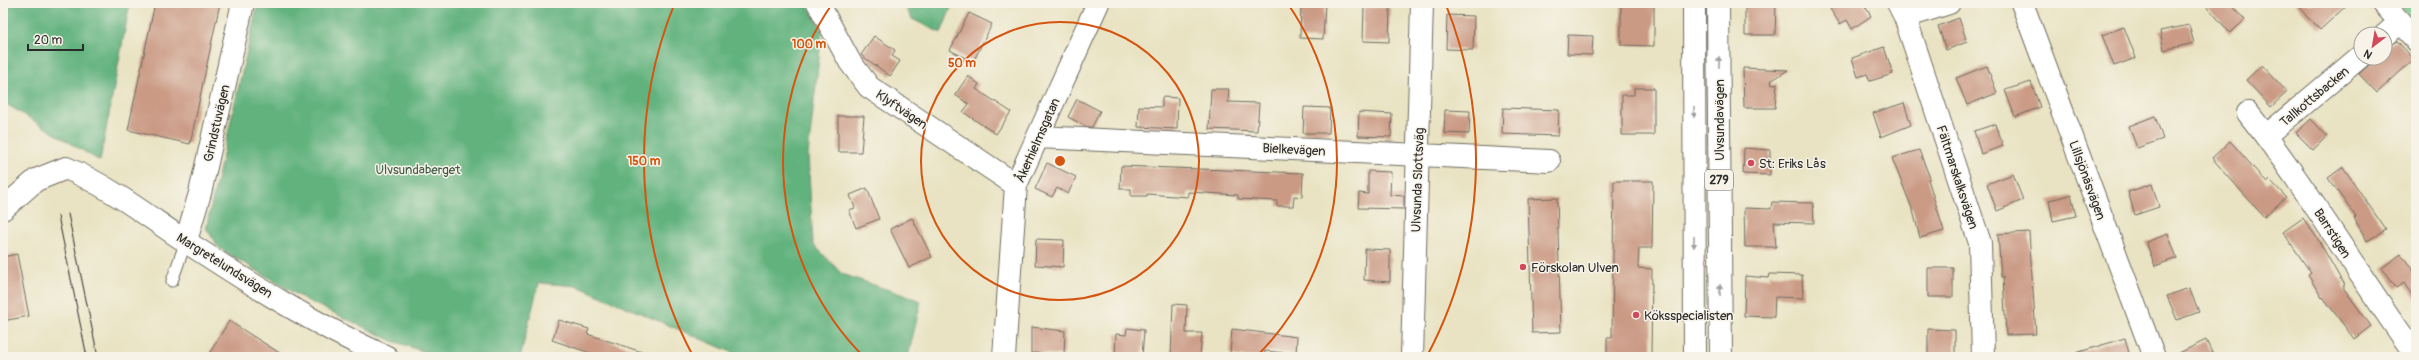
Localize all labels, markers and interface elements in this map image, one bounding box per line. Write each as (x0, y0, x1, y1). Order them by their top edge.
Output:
scale bar (28, 26, 83, 52)
north arrow (2353, 26, 2393, 66)
text: 20 m (34, 33, 63, 48)
text: 100 m (792, 37, 827, 52)
text: N (2361, 46, 2375, 62)
one-way arrow (1716, 55, 1722, 68)
text: 50 m (948, 56, 976, 71)
street label: Tallkottsbacken (2277, 63, 2352, 130)
street label: Ulvsundavägen (1712, 79, 1728, 161)
street label: Grindstuvägen (200, 83, 234, 163)
street label: Klyftvägen (872, 87, 930, 133)
street label: Åkerhielmsgatan (1012, 96, 1064, 185)
one-way arrow (1691, 106, 1697, 119)
street label: Fältmarskalksvägen (1933, 123, 1981, 231)
street label: Ulvsunda Slottsväg (1408, 127, 1428, 233)
street label: Lillsjönäsvägen (2065, 139, 2109, 222)
street label: Bielkevägen (1262, 140, 1326, 160)
text: 150 m (628, 154, 661, 169)
centre of rings (1053, 154, 1067, 168)
place label: St: Eriks Lås (1759, 156, 1826, 172)
marker: St: Eriks Lås (1746, 158, 1756, 168)
park label: Ulvsundaberget (375, 162, 461, 178)
road number: 279 (1705, 170, 1733, 190)
street label: Barrstigen (2310, 206, 2354, 261)
street label: Margretelundsvägen (173, 230, 275, 302)
one-way arrow (1691, 236, 1697, 249)
place label: Förskolan Ulven (1531, 260, 1619, 276)
marker: Förskolan Ulven (1518, 262, 1528, 272)
one-way arrow (1717, 283, 1723, 296)
place label: Köksspecialisten (1644, 308, 1733, 324)
marker: Köksspecialisten (1631, 310, 1641, 320)

